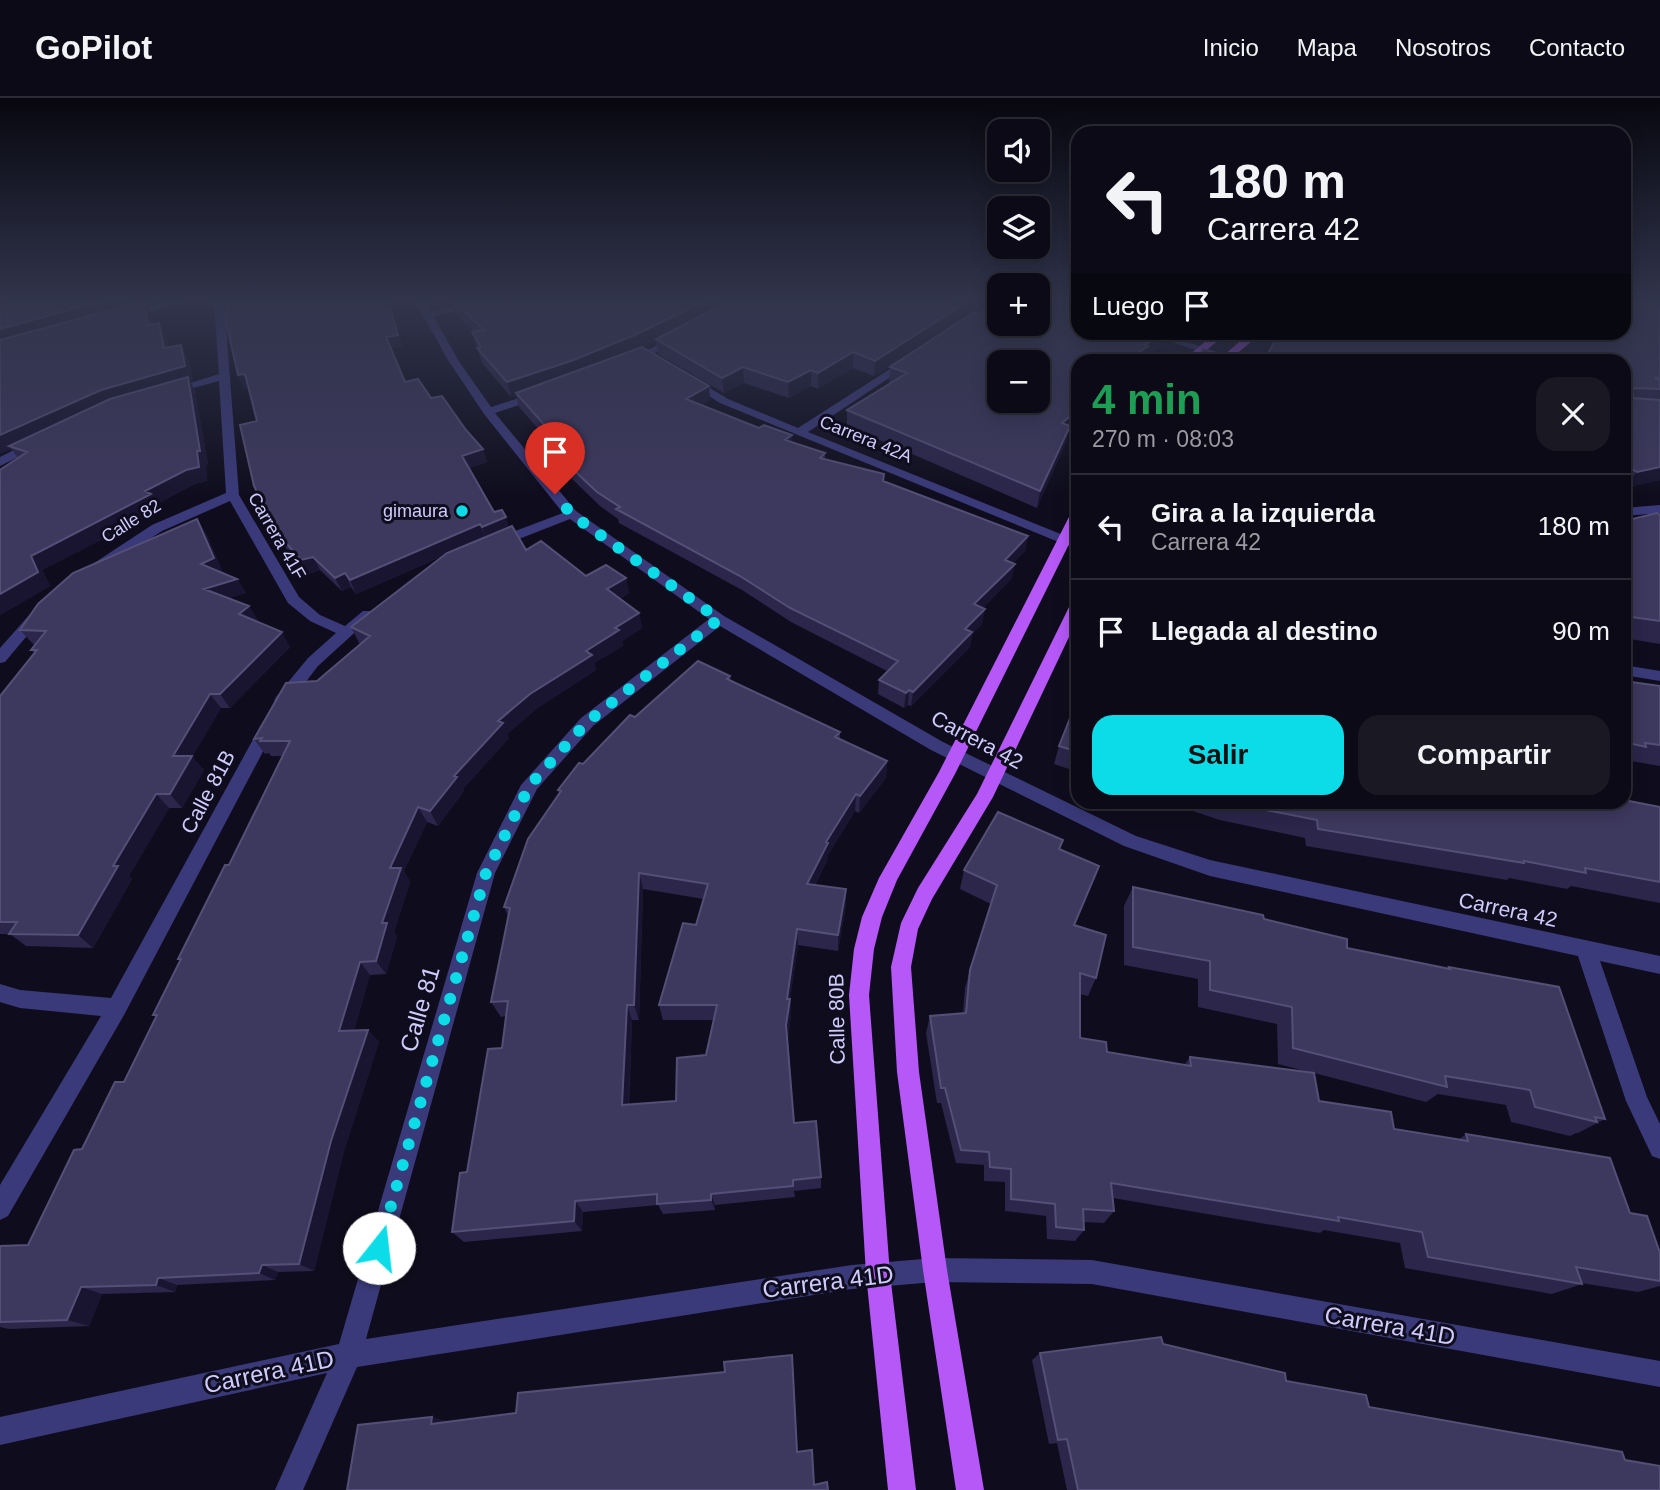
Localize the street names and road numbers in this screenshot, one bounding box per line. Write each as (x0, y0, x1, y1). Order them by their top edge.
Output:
street label: Carrera 42A (817, 411, 915, 467)
street label: Carrera 41F (244, 489, 310, 583)
street label: Calle 82 (98, 495, 164, 547)
street label: Carrera 42 (928, 706, 1027, 773)
street label: Calle 81B (176, 746, 239, 837)
street label: Carrera 42 (1457, 888, 1560, 931)
street label: Calle 81 (394, 963, 445, 1055)
street label: Calle 80B (824, 973, 849, 1065)
street label: Carrera 41D (761, 1260, 895, 1303)
street label: Carrera 41D (1323, 1301, 1457, 1350)
street label: Carrera 41D (202, 1345, 336, 1398)

